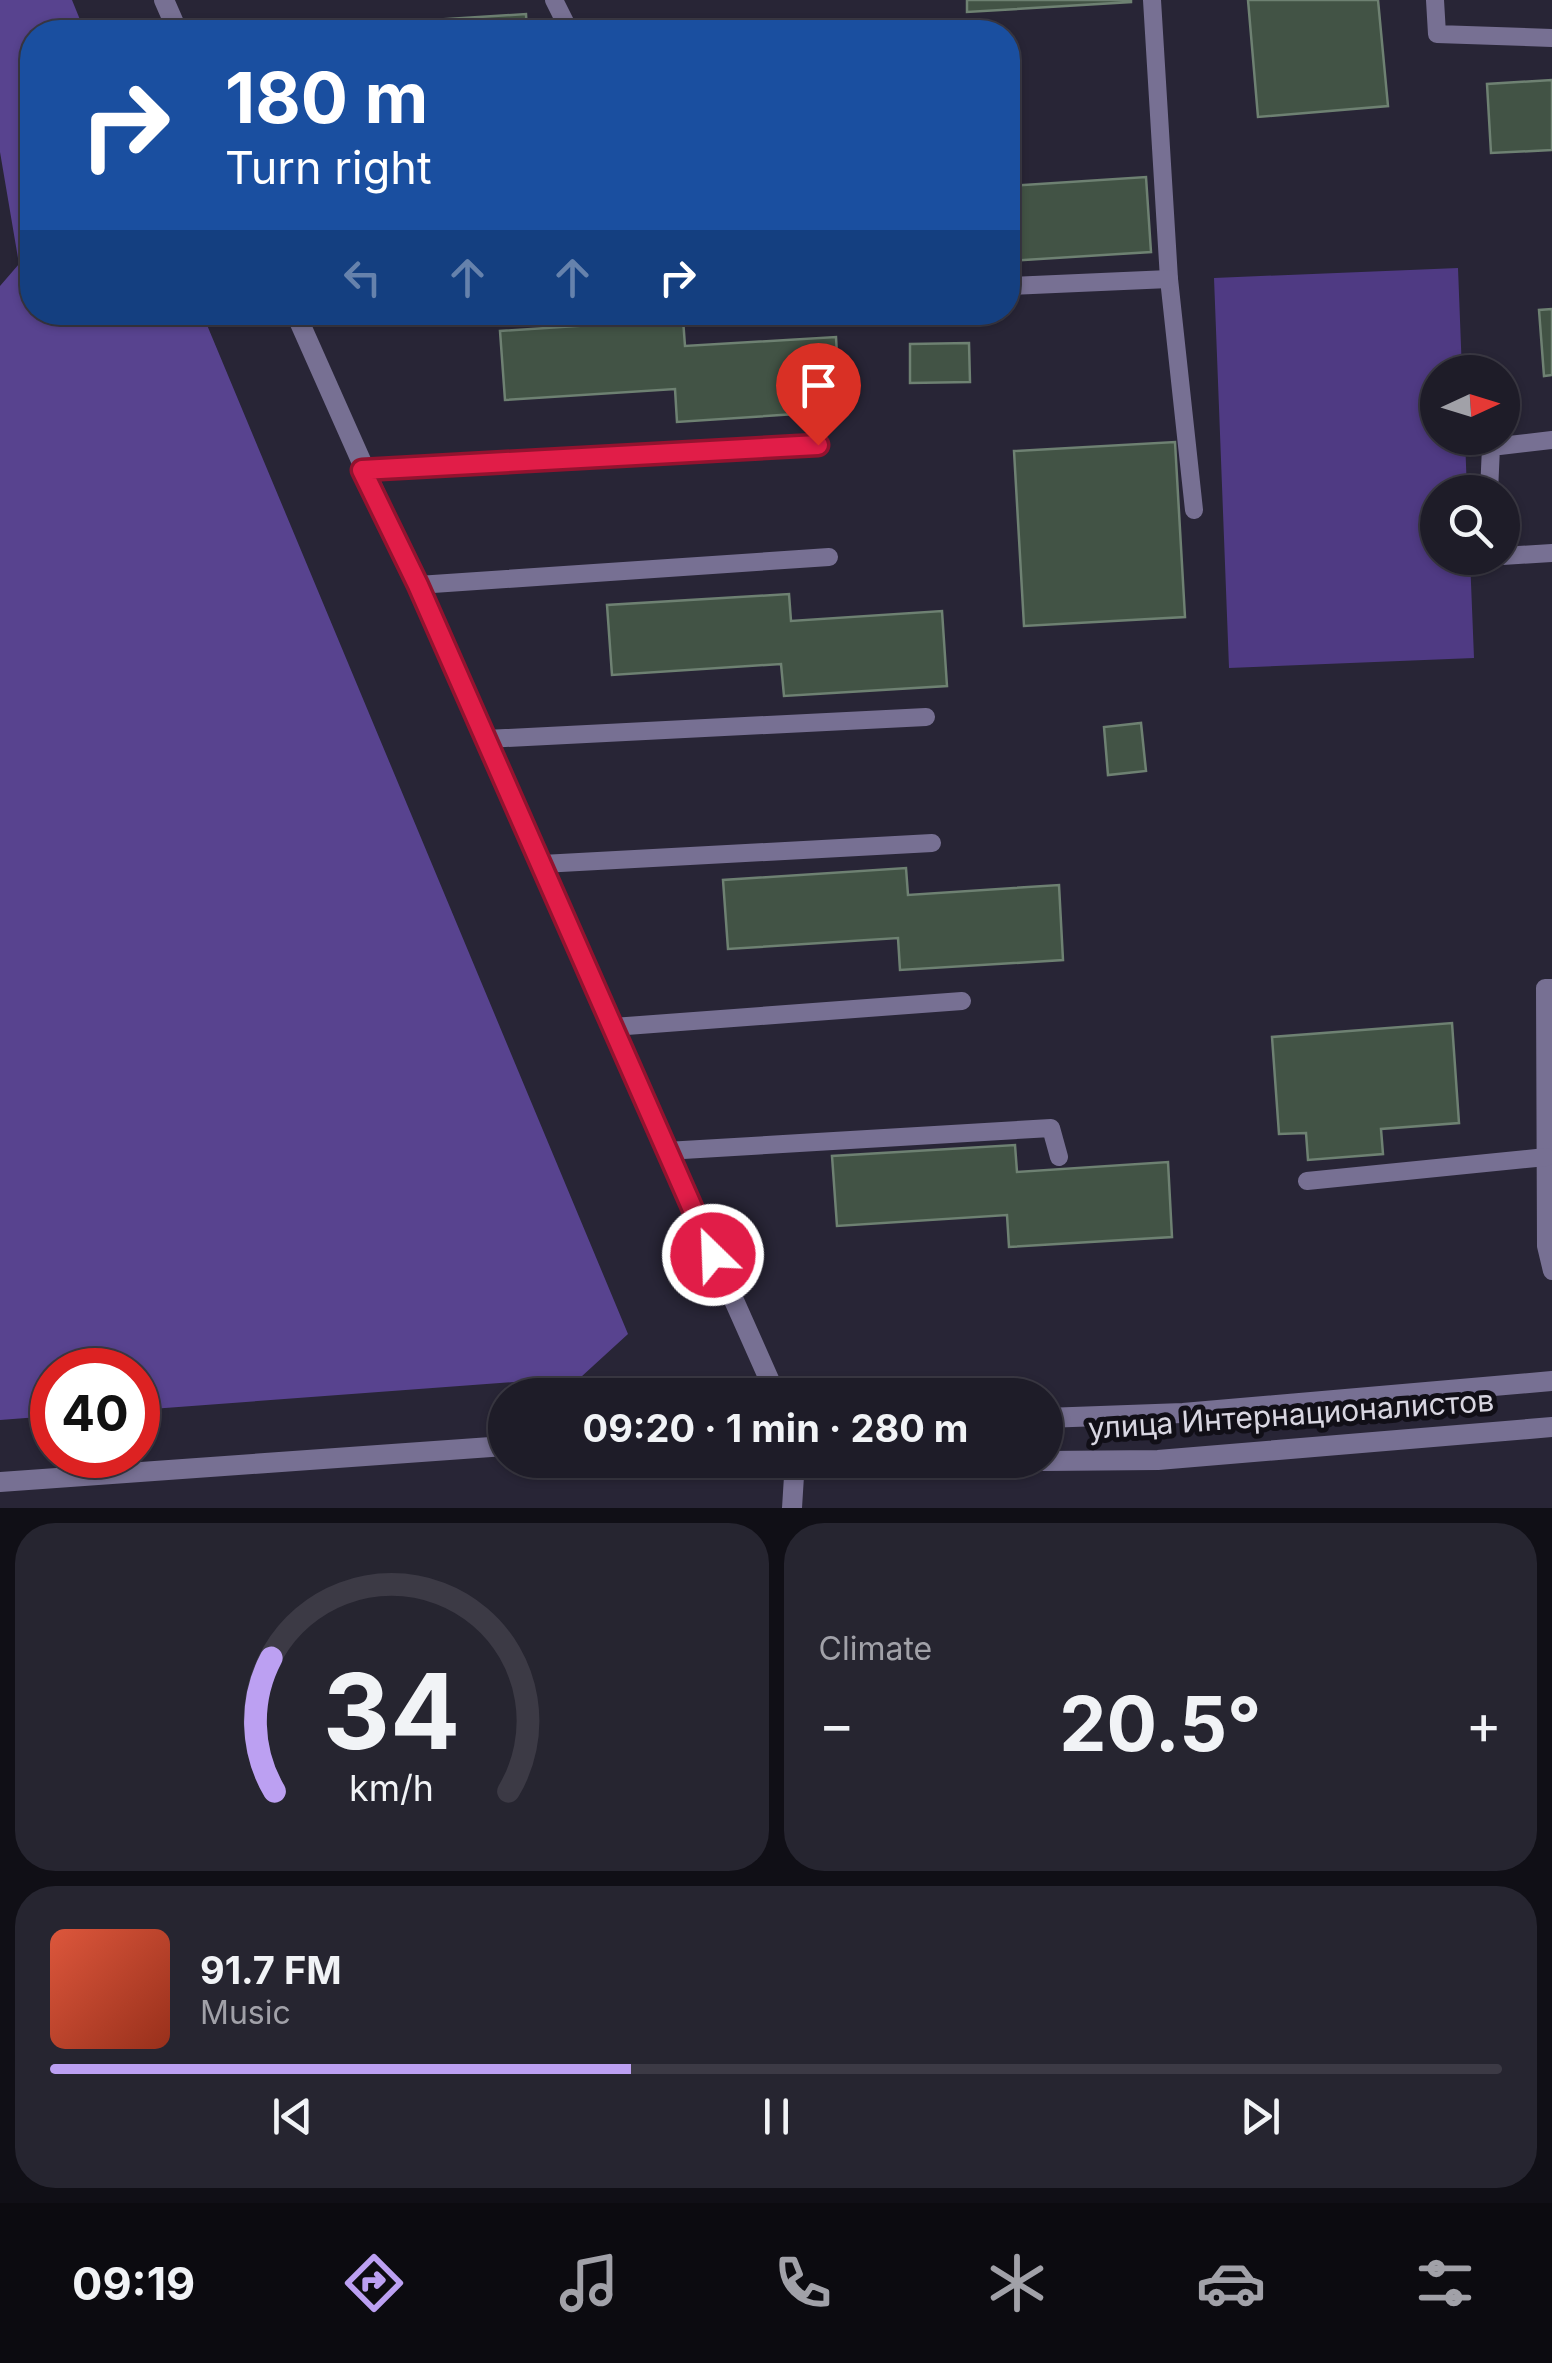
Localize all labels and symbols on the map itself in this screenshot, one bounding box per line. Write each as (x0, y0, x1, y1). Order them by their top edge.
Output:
pin (776, 343, 861, 446)
north arrow (1420, 355, 1520, 455)
position arrow (661, 1203, 765, 1307)
speed limit sign: 40 (30, 1348, 160, 1478)
street label: улица Интернационалистов (1087, 1382, 1495, 1446)

